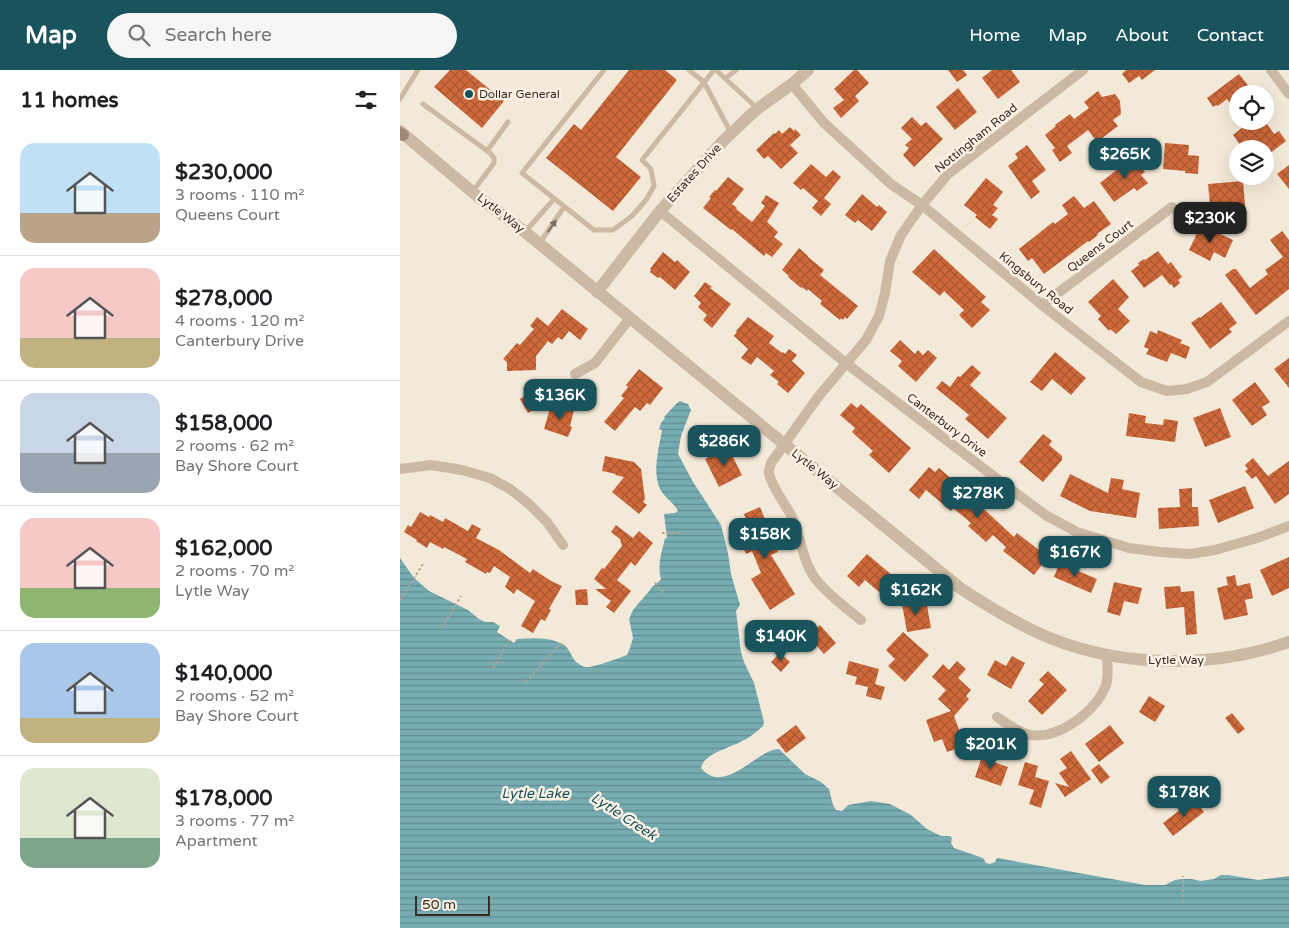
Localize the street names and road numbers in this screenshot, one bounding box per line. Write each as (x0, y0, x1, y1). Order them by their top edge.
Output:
street label: Nottingham Road (932, 100, 1020, 176)
street label: Estates Drive (664, 141, 724, 205)
street label: Lytle Way (475, 190, 528, 236)
street label: Queens Court (1064, 216, 1136, 275)
street label: Kingsbury Road (996, 249, 1076, 317)
street label: Canterbury Drive (904, 390, 990, 460)
street label: Lytle Way (789, 446, 842, 492)
street label: Lytle Way (1148, 653, 1204, 667)

